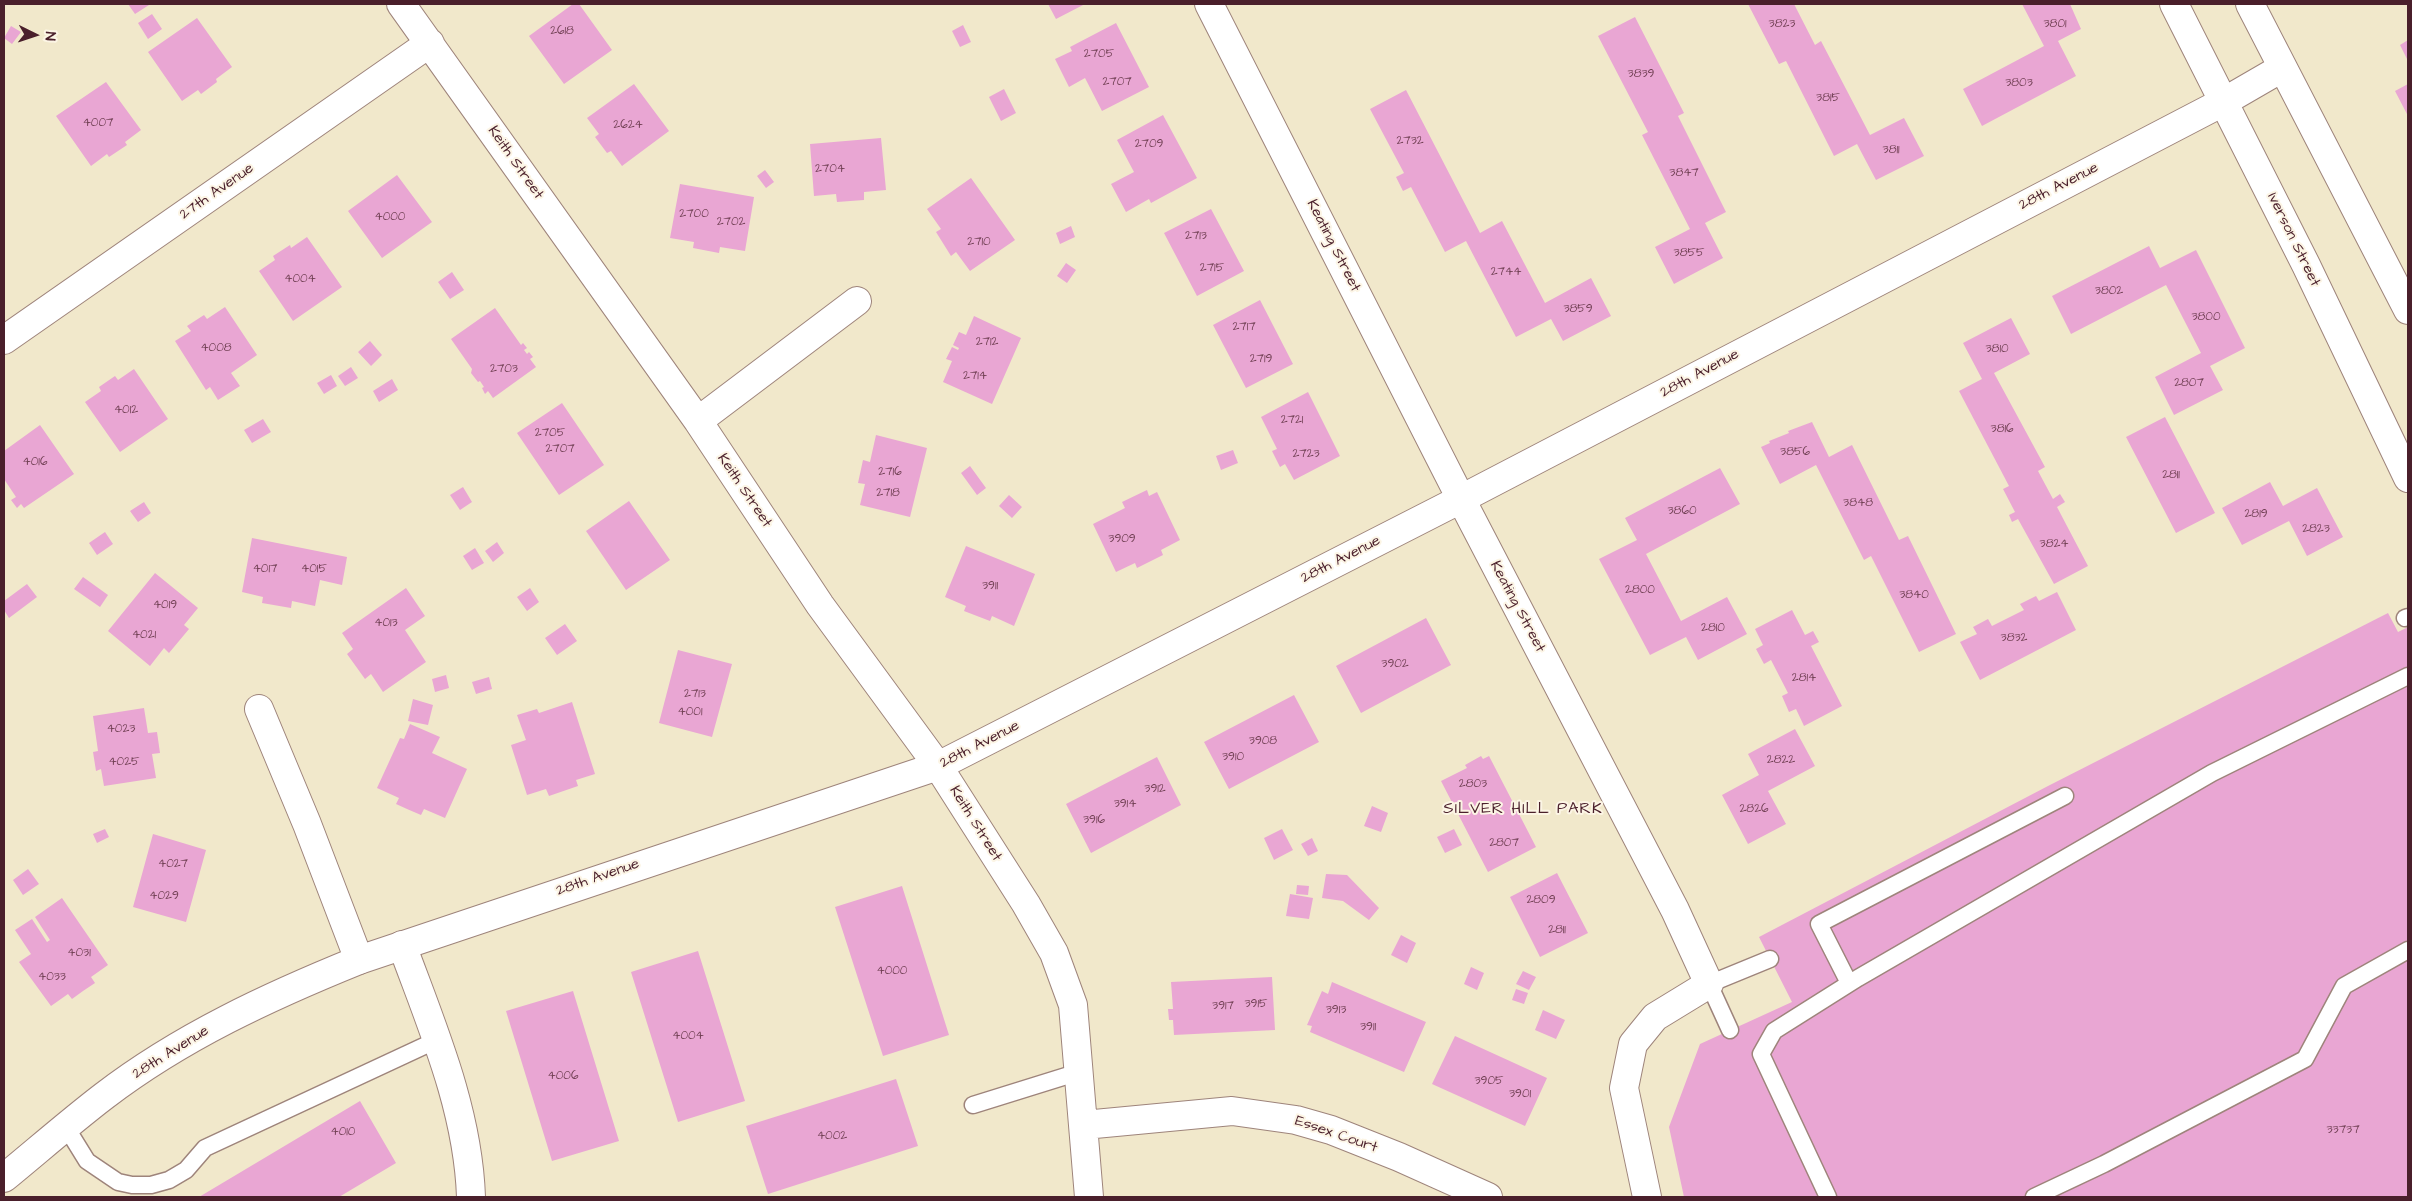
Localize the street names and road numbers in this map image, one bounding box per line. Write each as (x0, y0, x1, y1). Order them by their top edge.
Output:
street label: Keith Street (483, 123, 547, 203)
street label: 28th Avenue (2016, 159, 2102, 215)
street label: 27th Avenue (177, 160, 257, 224)
street label: Iverson Street (2263, 190, 2323, 290)
street label: Keating Street (1302, 197, 1364, 295)
street label: 28th Avenue (1658, 346, 1742, 402)
street label: Keith Street (713, 451, 775, 531)
street label: 28th Avenue (1298, 532, 1384, 588)
street label: Keating Street (1485, 558, 1549, 656)
street label: 28th Avenue (937, 717, 1023, 773)
street label: Keith Street (945, 783, 1005, 865)
street label: 28th Avenue (554, 855, 642, 901)
street label: 28th Avenue (130, 1022, 212, 1084)
street label: Essex Court (1292, 1112, 1380, 1158)

